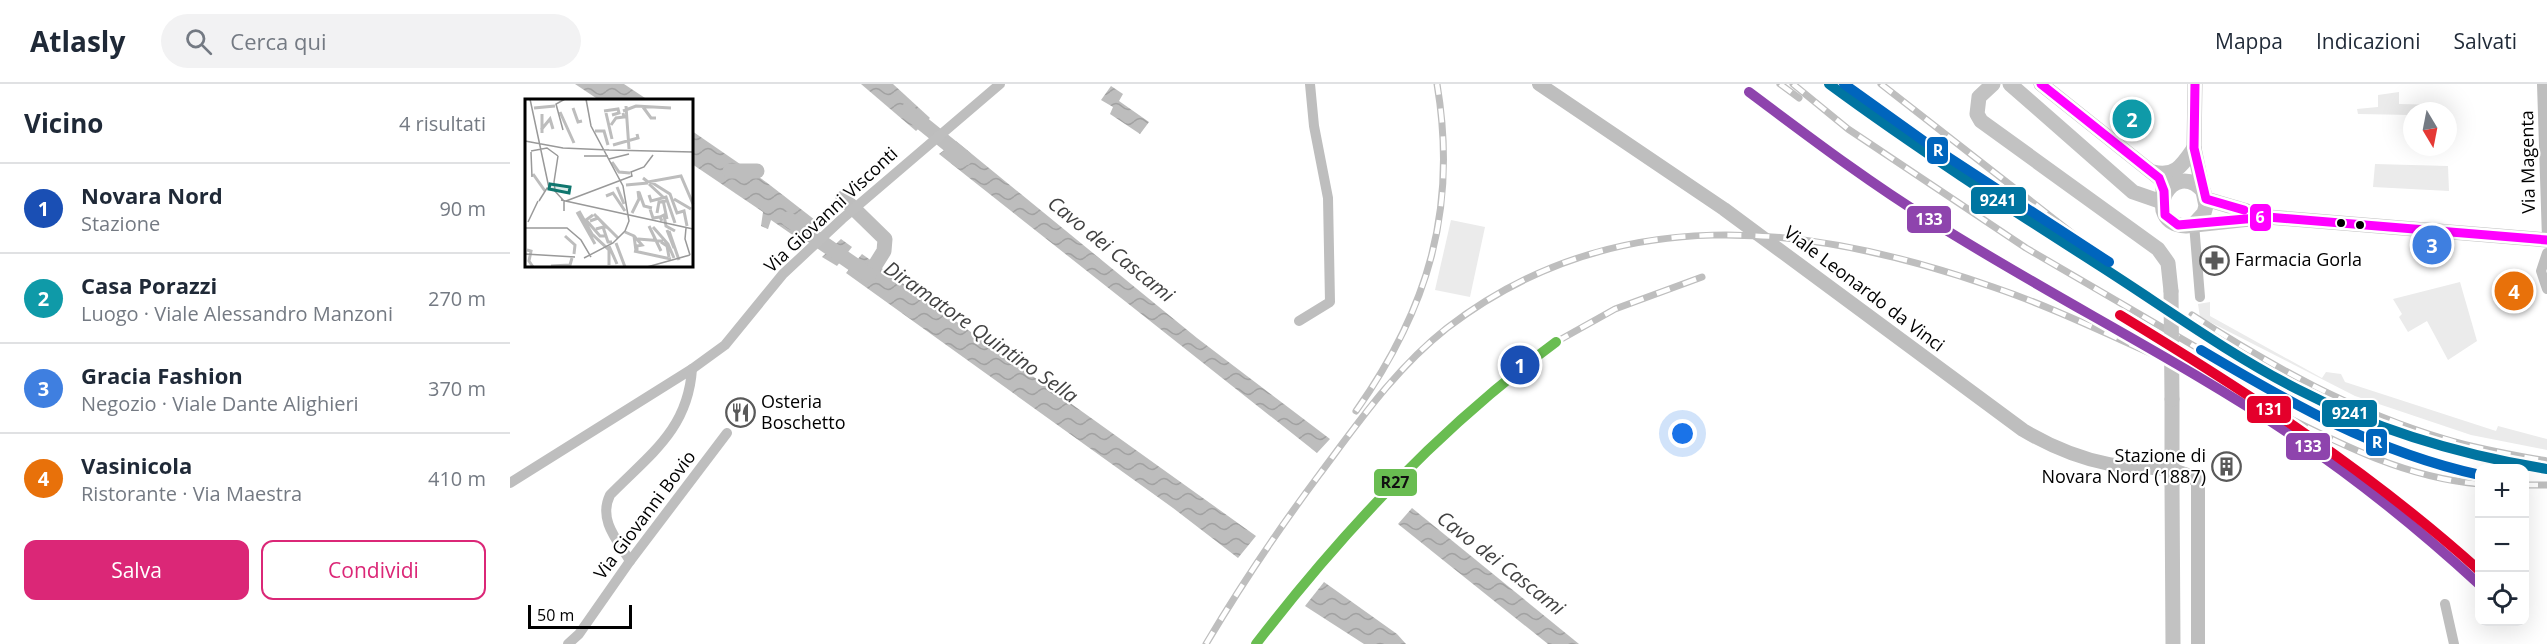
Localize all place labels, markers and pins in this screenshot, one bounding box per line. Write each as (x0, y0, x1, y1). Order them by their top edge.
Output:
pin: 2 (2112, 96, 2152, 141)
unlabelled marker (2335, 217, 2347, 229)
unlabelled marker (2354, 219, 2366, 231)
pin: 3 (2412, 222, 2452, 268)
pharmacy icon: Farmacia Gorla (2198, 244, 2230, 276)
place label: Farmacia Gorla (2235, 247, 2362, 271)
pin: 4 (2494, 268, 2534, 314)
pin: 1 (1500, 342, 1540, 388)
place label: Osteria Boschetto (761, 389, 845, 434)
restaurant icon: Osteria Boschetto (724, 396, 756, 428)
place label: Stazione di Novara Nord (1887) (2041, 443, 2206, 488)
building icon: Stazione di Novara Nord (1887) (2211, 450, 2243, 482)

